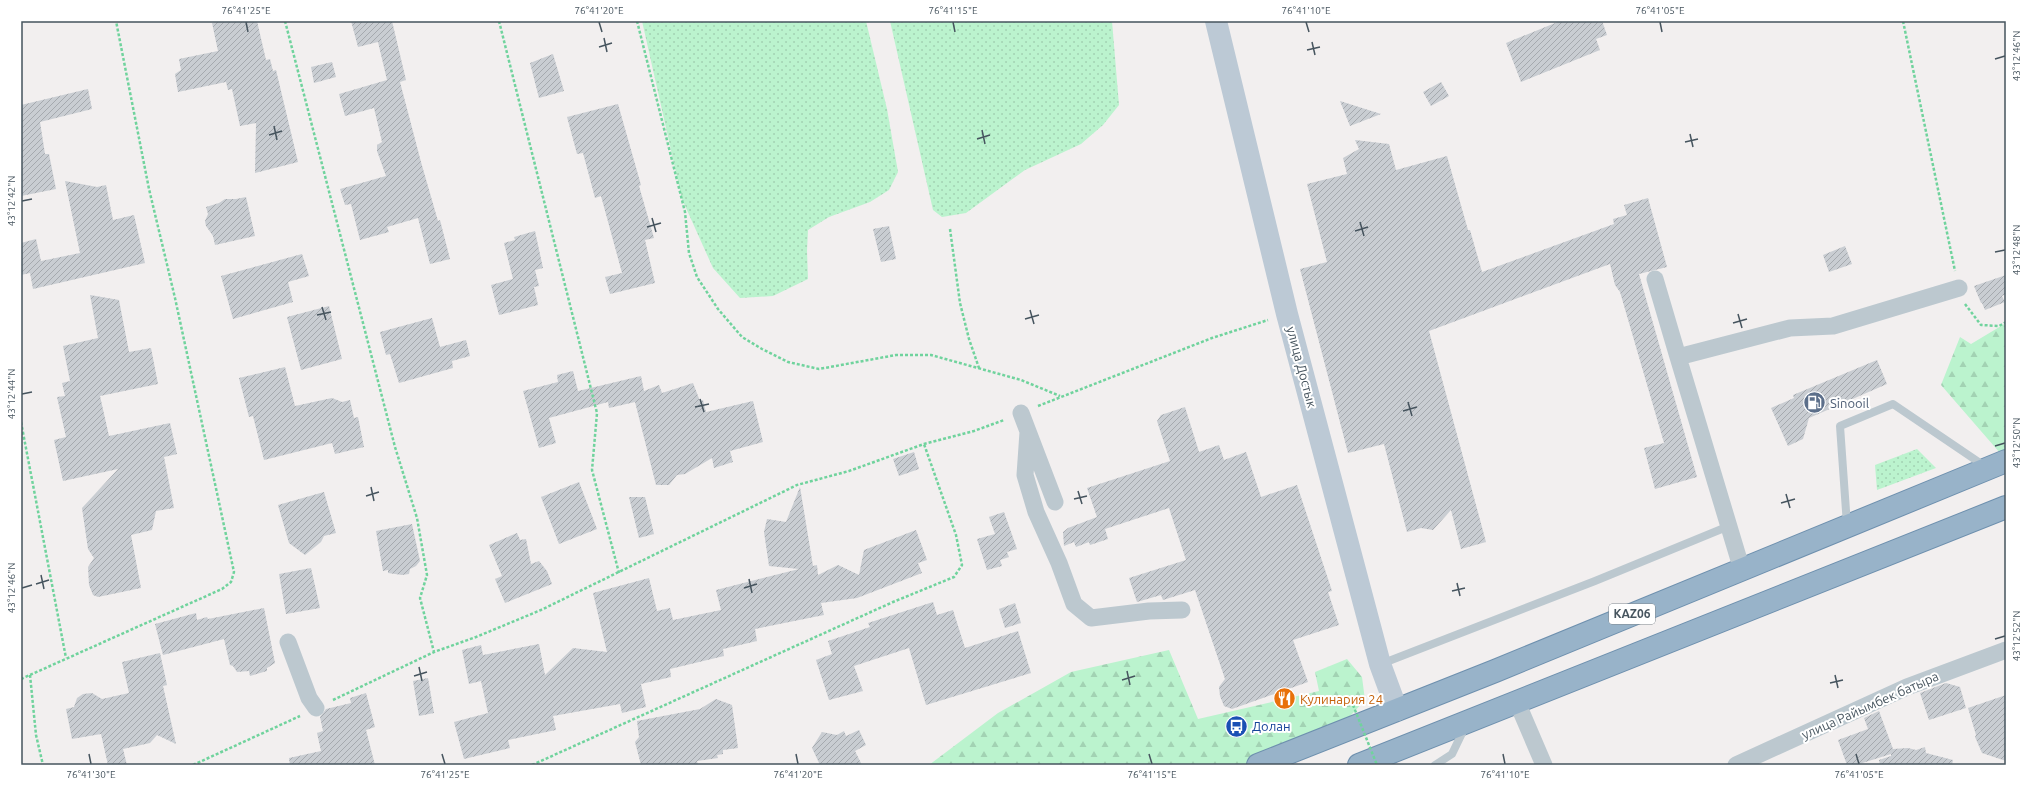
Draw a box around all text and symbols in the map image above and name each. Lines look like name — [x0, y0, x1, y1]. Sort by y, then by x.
text: 76°41'25"E — [221, 5, 271, 16]
text: 76°41'20"E — [574, 5, 624, 16]
text: 76°41'15"E — [928, 5, 978, 16]
text: 76°41'10"E — [1281, 5, 1331, 16]
text: 76°41'05"E — [1635, 5, 1685, 16]
text: 43°12'46"N — [2011, 31, 2022, 81]
text: 43°12'42"N — [6, 176, 17, 226]
text: 43°12'48"N — [2011, 225, 2022, 275]
street label: улица Достык — [1284, 325, 1320, 409]
text: 43°12'44"N — [6, 369, 17, 419]
fuel station icon: Sinooil — [1801, 390, 1827, 416]
place label: Sinooil — [1830, 396, 1870, 410]
text: 43°12'50"N — [2011, 418, 2022, 468]
text: 43°12'46"N — [6, 563, 17, 613]
road number: KАZ06 — [1609, 604, 1655, 624]
text: 43°12'52"N — [2011, 611, 2022, 661]
street label: улица Райымбек батыра — [1799, 668, 1941, 742]
restaurant icon: Кулинария 24 — [1271, 686, 1297, 712]
place label: Кулинария 24 — [1300, 692, 1383, 706]
bus stop icon: Долан — [1223, 713, 1249, 739]
place label: Долан — [1252, 719, 1291, 733]
text: 76°41'30"E — [66, 769, 116, 780]
text: 76°41'25"E — [420, 769, 470, 780]
text: 76°41'20"E — [773, 769, 823, 780]
text: 76°41'15"E — [1127, 769, 1177, 780]
text: 76°41'10"E — [1480, 769, 1530, 780]
text: 76°41'05"E — [1834, 769, 1884, 780]

